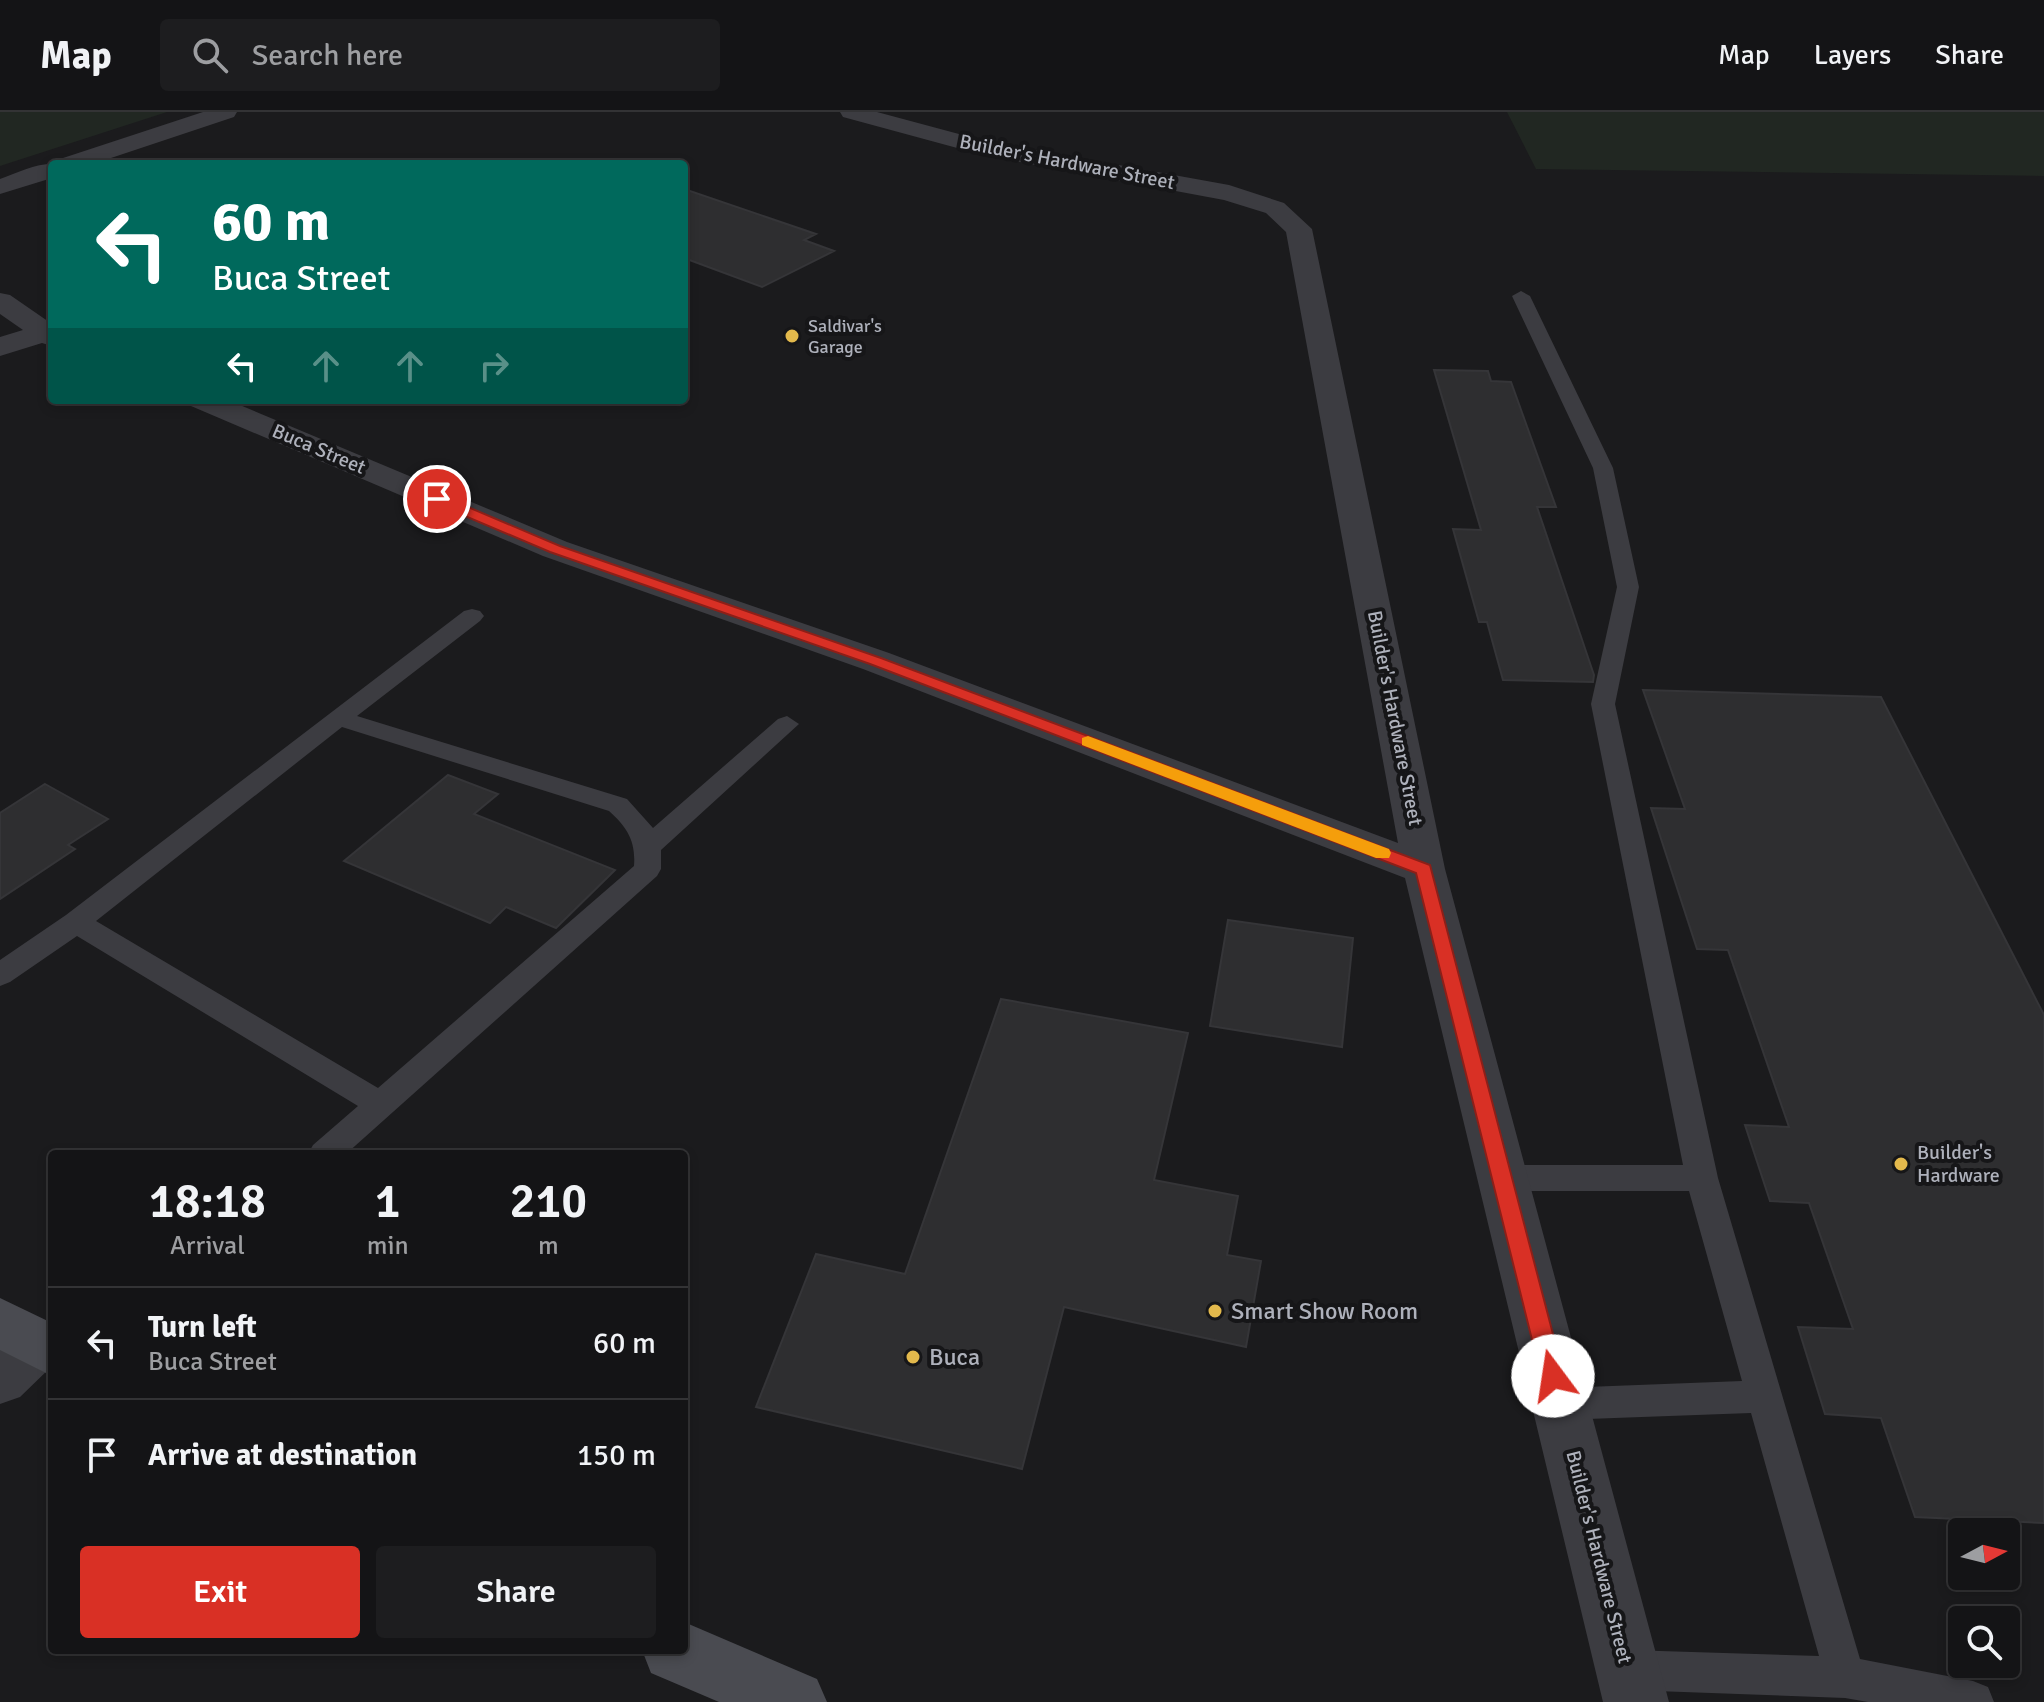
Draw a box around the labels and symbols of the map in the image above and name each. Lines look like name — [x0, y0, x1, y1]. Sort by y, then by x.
street label: Builder's Hardware Street — [957, 129, 1177, 195]
place label: Saldivar's Garage — [808, 315, 882, 358]
marker: Saldivar's Garage — [783, 327, 801, 345]
street label: Buca Street — [269, 418, 369, 480]
pin — [403, 465, 471, 533]
street label: Builder's Hardware Street — [1362, 608, 1428, 828]
place label: Builder's Hardware — [1917, 1140, 2000, 1188]
marker: Builder's Hardware — [1892, 1155, 1910, 1173]
place label: Smart Show Room — [1231, 1296, 1418, 1326]
marker: Smart Show Room — [1206, 1302, 1224, 1320]
position arrow — [1511, 1334, 1595, 1418]
place label: Buca — [929, 1342, 980, 1372]
marker: Buca — [904, 1348, 922, 1366]
street label: Builder's Hardware Street — [1560, 1448, 1638, 1666]
north arrow — [1948, 1518, 2020, 1590]

